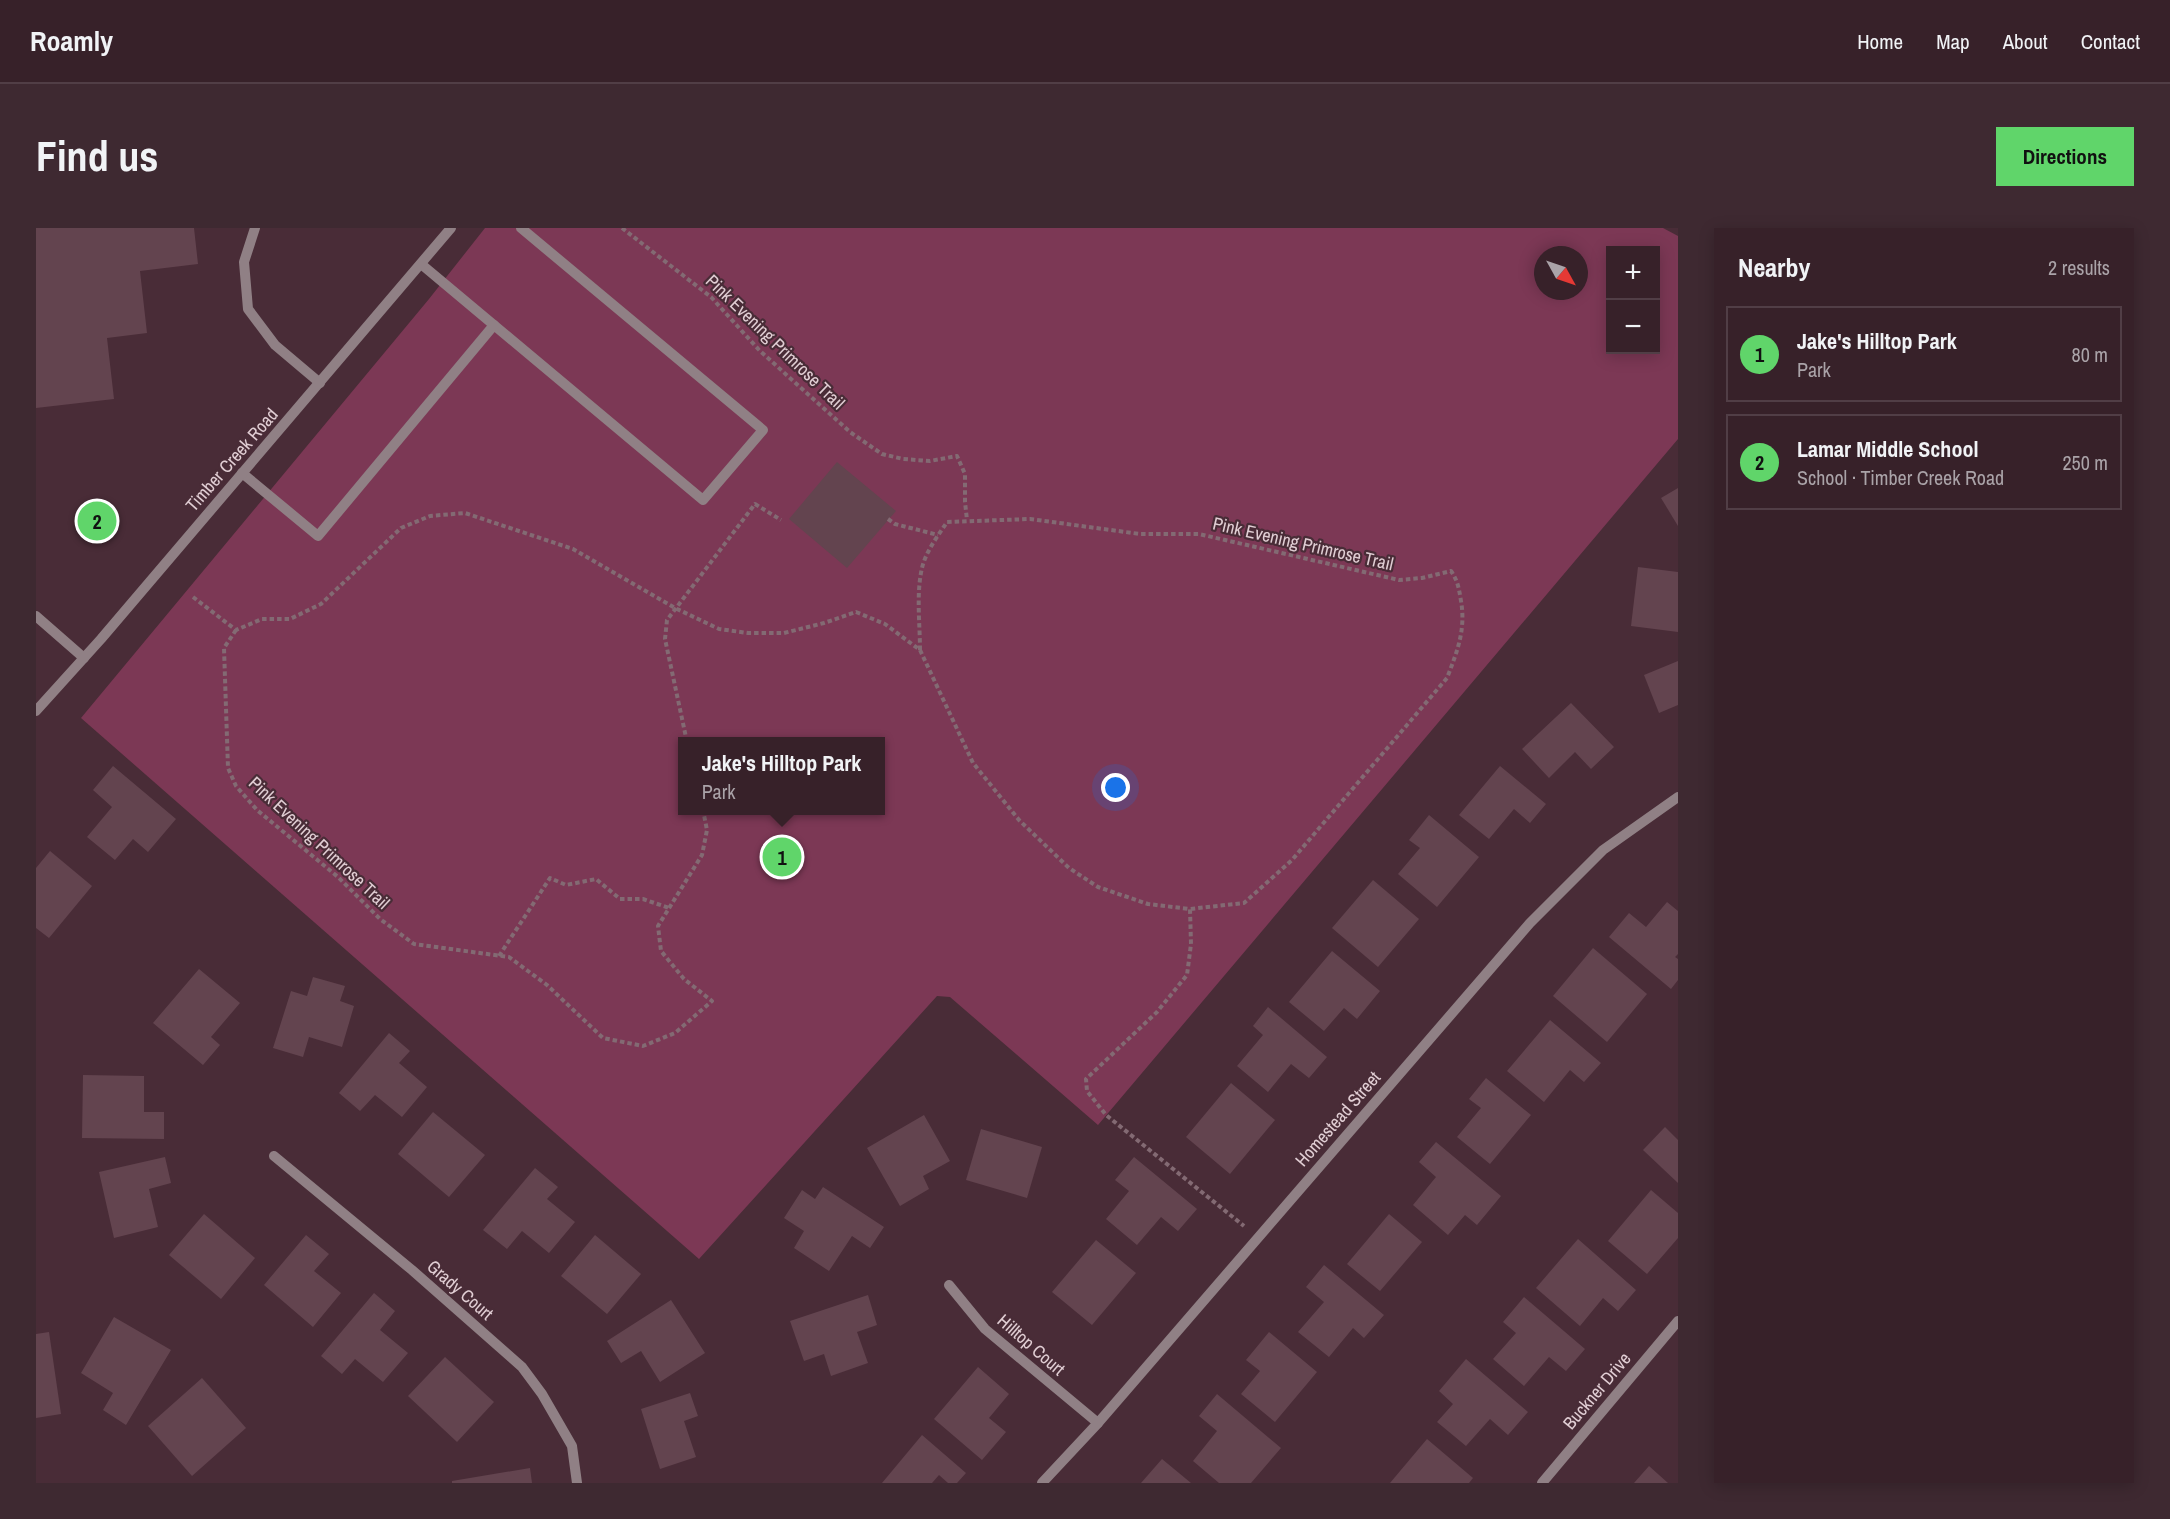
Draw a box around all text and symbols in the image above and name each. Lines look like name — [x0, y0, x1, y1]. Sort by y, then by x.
text: Roamly — [30, 22, 113, 60]
text: Home — [1857, 27, 1903, 56]
text: Map — [1936, 27, 1970, 56]
text: About — [2003, 27, 2048, 56]
text: Contact — [2081, 27, 2140, 56]
button: Directions — [1996, 127, 2134, 186]
text: Find us — [36, 128, 158, 184]
north arrow — [1534, 246, 1588, 300]
map controls — [1606, 246, 1660, 354]
button: + — [1606, 246, 1660, 300]
text: Nearby — [1738, 250, 1810, 285]
text: 2 results — [2048, 254, 2110, 281]
street label: Pink Evening Primrose Trail — [700, 269, 850, 415]
button: − — [1606, 300, 1660, 354]
text: Jake's Hilltop Park — [1797, 326, 1957, 356]
text: 1 — [1755, 341, 1764, 368]
text: 80 m — [2072, 341, 2108, 368]
text: Park — [1797, 356, 1831, 383]
street label: Timber Creek Road — [180, 403, 283, 517]
text: Lamar Middle School — [1797, 434, 1978, 464]
text: 2 — [1755, 449, 1764, 476]
text: 250 m — [2062, 449, 2108, 476]
text: School · Timber Creek Road — [1797, 464, 2004, 491]
pin: 2 — [78, 498, 116, 544]
street label: Pink Evening Primrose Trail — [1210, 511, 1396, 576]
popup — [678, 737, 885, 815]
text: Jake's Hilltop Park — [702, 748, 861, 778]
street label: Pink Evening Primrose Trail — [243, 771, 395, 915]
your location — [1101, 773, 1130, 802]
text: Park — [702, 778, 735, 805]
pin: 1 — [762, 834, 802, 880]
street label: Homestead Street — [1289, 1066, 1386, 1172]
street label: Grady Court — [422, 1254, 499, 1325]
street label: Hilltop Court — [992, 1308, 1070, 1381]
street label: Buckner Drive — [1557, 1347, 1636, 1435]

